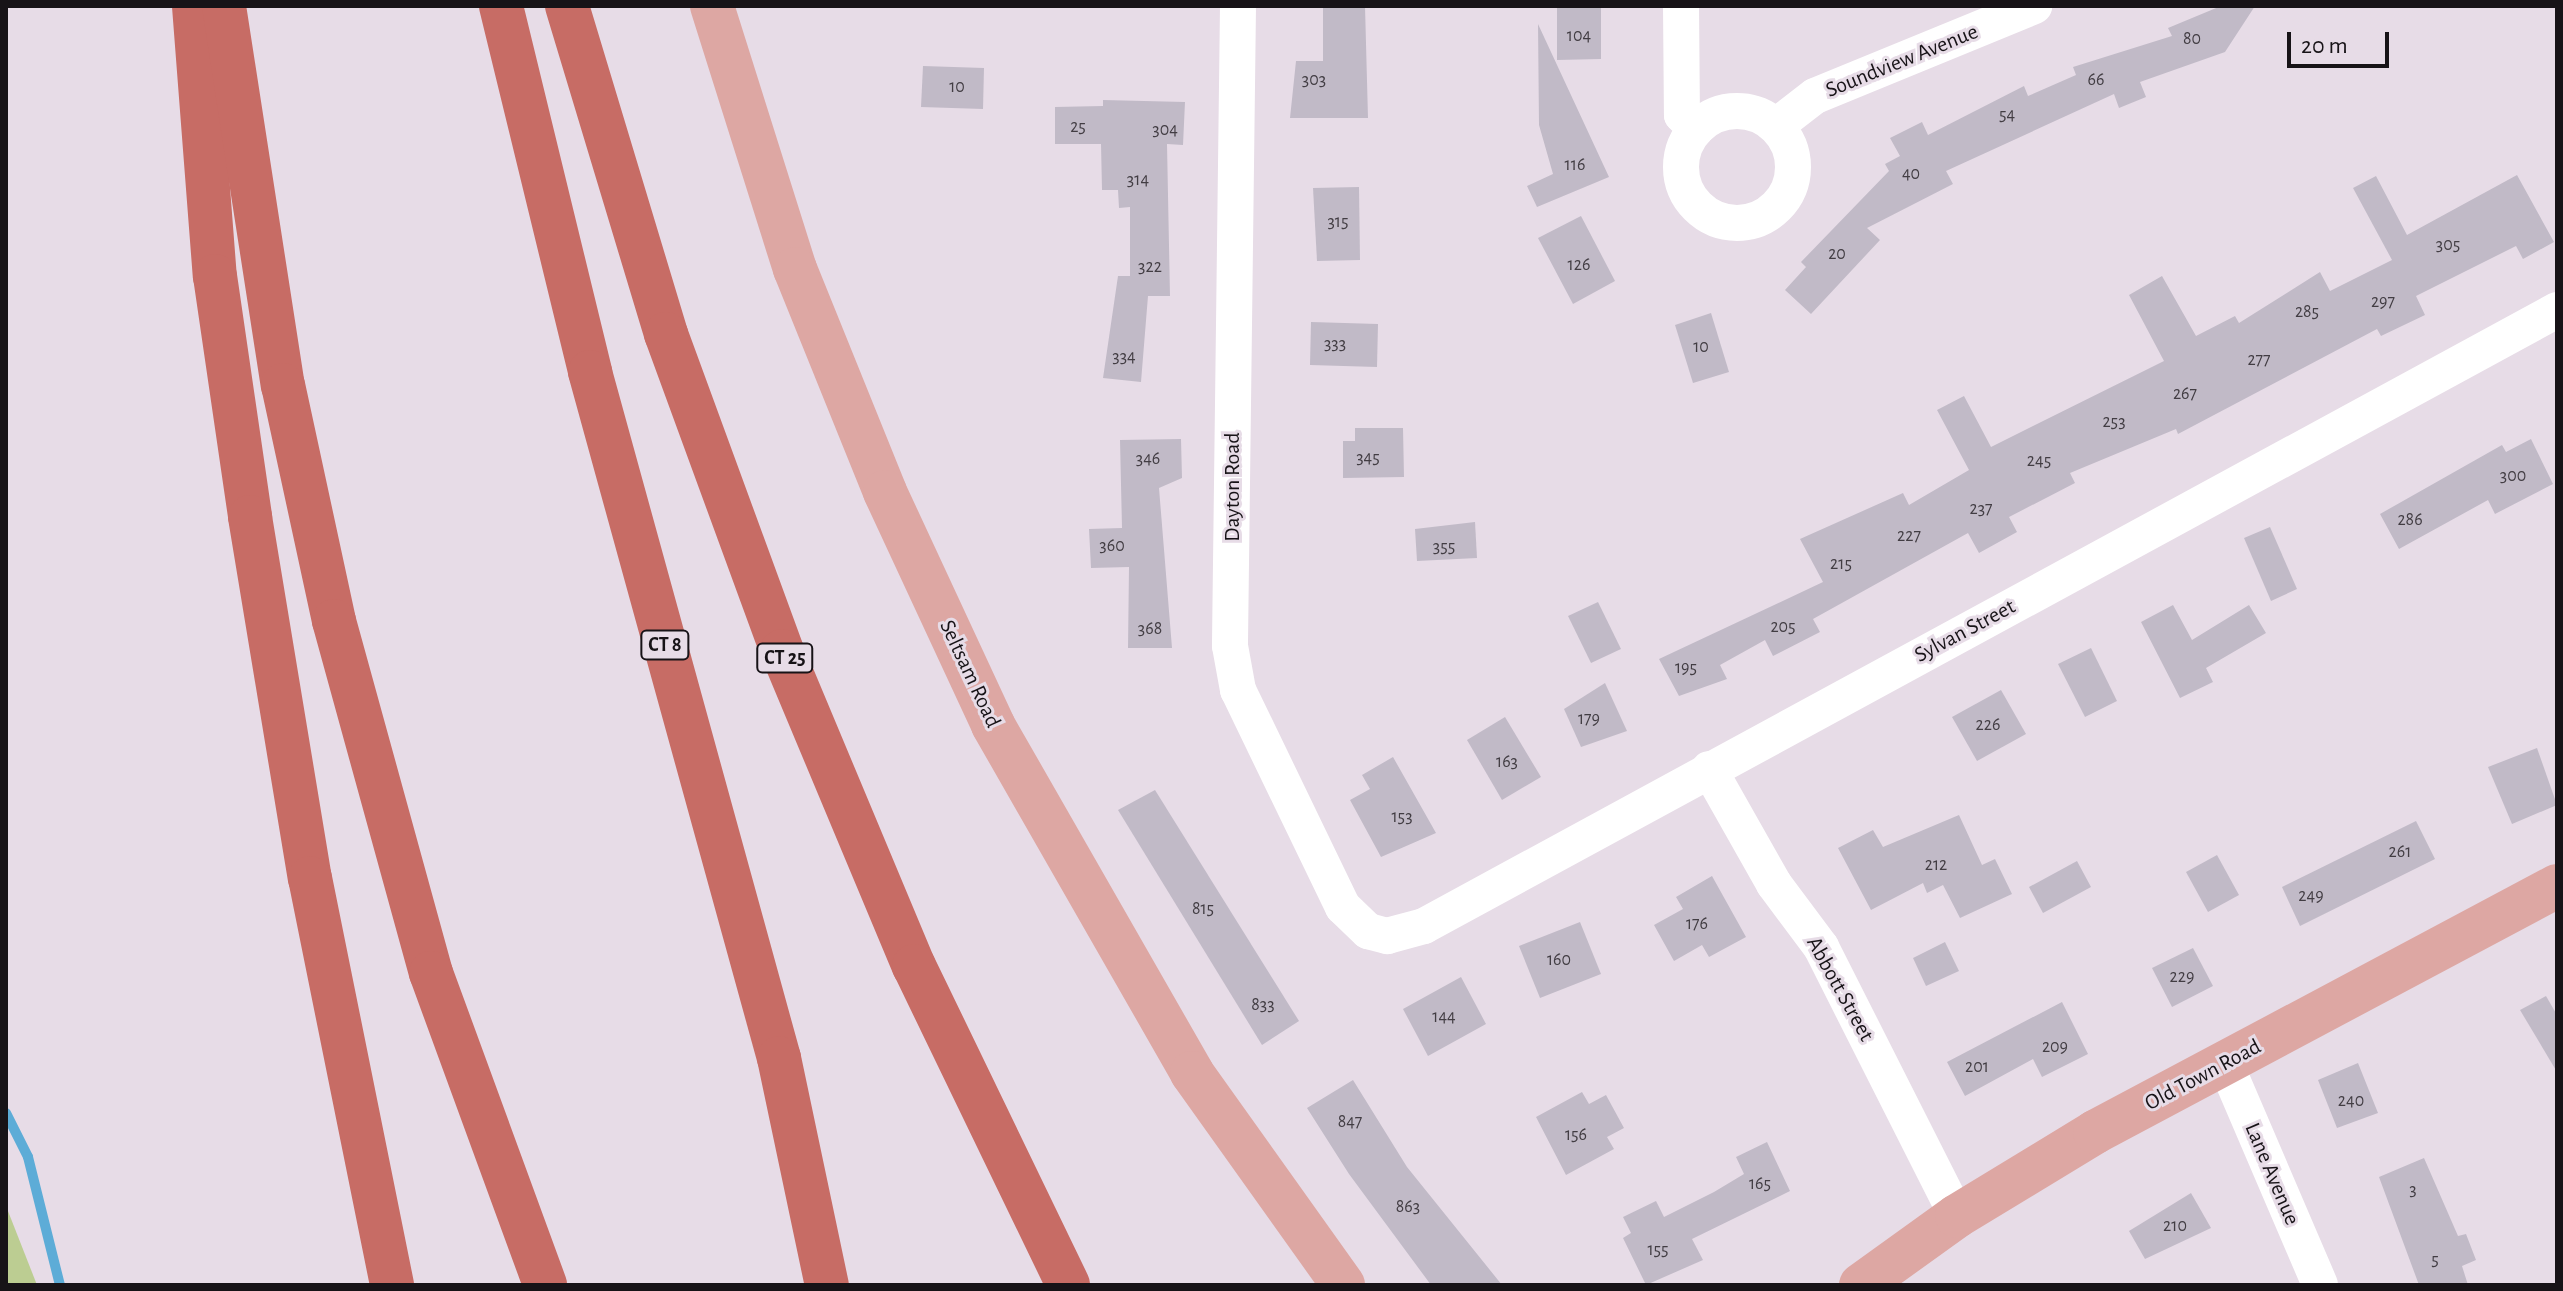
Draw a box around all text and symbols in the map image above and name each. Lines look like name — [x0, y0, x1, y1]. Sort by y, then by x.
scale bar — [2291, 16, 2393, 66]
street label: Soundview Avenue — [1822, 18, 1982, 104]
house number: 104 — [1567, 25, 1591, 47]
house number: 80 — [2183, 28, 2201, 50]
text: 20 m — [2301, 34, 2348, 58]
house number: 303 — [1302, 69, 1326, 91]
house number: 66 — [2088, 69, 2104, 91]
house number: 10 — [949, 76, 965, 98]
house number: 54 — [1999, 104, 2015, 126]
house number: 25 — [1070, 116, 1086, 138]
house number: 304 — [1152, 119, 1178, 141]
house number: 116 — [1565, 154, 1585, 176]
house number: 40 — [1902, 163, 1920, 185]
house number: 314 — [1127, 169, 1149, 191]
house number: 315 — [1327, 211, 1349, 233]
house number: 305 — [2436, 234, 2460, 256]
house number: 20 — [1828, 243, 1846, 265]
house number: 126 — [1568, 254, 1590, 276]
house number: 322 — [1138, 256, 1162, 278]
house number: 297 — [2371, 291, 2395, 313]
house number: 285 — [2295, 301, 2319, 323]
house number: 333 — [1324, 333, 1346, 355]
house number: 10 — [1693, 336, 1709, 358]
house number: 334 — [1112, 346, 1136, 368]
house number: 277 — [2247, 349, 2271, 371]
house number: 267 — [2173, 383, 2197, 405]
house number: 253 — [2102, 411, 2126, 433]
street label: Dayton Road — [1220, 432, 1246, 542]
house number: 345 — [1356, 447, 1380, 469]
house number: 346 — [1136, 448, 1160, 470]
house number: 245 — [2027, 450, 2051, 472]
house number: 300 — [2500, 465, 2526, 487]
house number: 237 — [1969, 498, 1993, 520]
house number: 286 — [2397, 509, 2423, 531]
house number: 227 — [1897, 525, 1921, 547]
house number: 360 — [1099, 535, 1125, 557]
house number: 355 — [1433, 536, 1455, 558]
house number: 215 — [1830, 553, 1852, 575]
street label: Sylvan Street — [1910, 593, 2020, 669]
street label: Seltsam Road — [934, 616, 1006, 732]
house number: 205 — [1770, 616, 1796, 638]
house number: 368 — [1138, 618, 1162, 640]
road number: CT 8 — [639, 629, 691, 661]
road number: CT 25 — [755, 642, 815, 674]
house number: 195 — [1675, 657, 1697, 679]
house number: 179 — [1578, 708, 1600, 730]
house number: 226 — [1976, 714, 2000, 736]
house number: 163 — [1496, 751, 1518, 773]
house number: 153 — [1391, 806, 1413, 828]
house number: 261 — [2389, 841, 2411, 863]
house number: 212 — [1925, 854, 1947, 876]
house number: 249 — [2298, 885, 2324, 907]
house number: 815 — [1192, 898, 1214, 920]
house number: 176 — [1686, 913, 1708, 935]
street label: Abbott Street — [1800, 932, 1880, 1046]
house number: 160 — [1547, 949, 1571, 971]
house number: 229 — [2170, 966, 2194, 988]
house number: 833 — [1251, 994, 1275, 1016]
house number: 144 — [1432, 1006, 1456, 1028]
street label: Old Town Road — [2140, 1033, 2266, 1117]
house number: 209 — [2042, 1036, 2068, 1058]
house number: 201 — [1965, 1056, 1989, 1078]
house number: 240 — [2338, 1090, 2364, 1112]
house number: 847 — [1338, 1111, 1362, 1133]
street label: Lane Avenue — [2239, 1119, 2305, 1229]
house number: 156 — [1565, 1124, 1587, 1146]
house number: 165 — [1749, 1173, 1771, 1195]
house number: 3 — [2409, 1179, 2417, 1201]
house number: 863 — [1396, 1196, 1420, 1218]
house number: 210 — [2163, 1215, 2187, 1237]
house number: 155 — [1647, 1239, 1669, 1261]
house number: 5 — [2431, 1249, 2439, 1271]

